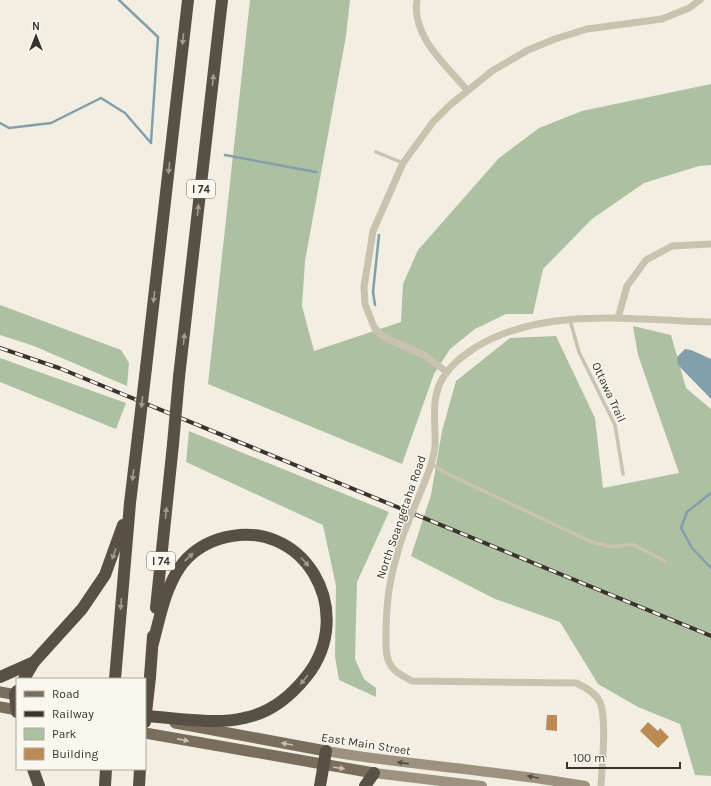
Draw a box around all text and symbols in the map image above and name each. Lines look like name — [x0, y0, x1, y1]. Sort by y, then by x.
north arrow — [16, 16, 56, 56]
text: N — [32, 20, 40, 33]
one-way arrow — [180, 33, 186, 45]
one-way arrow — [210, 74, 216, 86]
one-way arrow — [165, 162, 172, 174]
road number: I 74 — [187, 180, 215, 198]
one-way arrow — [195, 204, 201, 216]
one-way arrow — [151, 291, 157, 303]
one-way arrow — [180, 333, 187, 345]
street label: Ottawa Trail — [589, 360, 629, 424]
one-way arrow — [139, 396, 145, 408]
street label: North Soangetaha Road — [373, 453, 429, 581]
one-way arrow — [130, 469, 136, 481]
one-way arrow — [162, 507, 169, 519]
one-way arrow — [110, 548, 116, 560]
road number: I 74 — [147, 552, 175, 570]
one-way arrow — [184, 552, 194, 562]
one-way arrow — [301, 557, 310, 567]
one-way arrow — [118, 598, 125, 610]
one-way arrow — [299, 675, 308, 686]
legend — [16, 678, 146, 770]
text: Road — [52, 687, 80, 701]
text: Railway — [52, 707, 94, 721]
text: Park — [52, 727, 77, 741]
street label: East Main Street — [320, 730, 412, 758]
one-way arrow — [177, 737, 189, 743]
one-way arrow — [281, 740, 293, 746]
scale bar — [567, 744, 680, 770]
text: Building — [52, 747, 99, 761]
text: 100 m — [573, 751, 605, 765]
one-way arrow — [397, 760, 410, 766]
one-way arrow — [333, 765, 345, 771]
one-way arrow — [527, 773, 539, 779]

